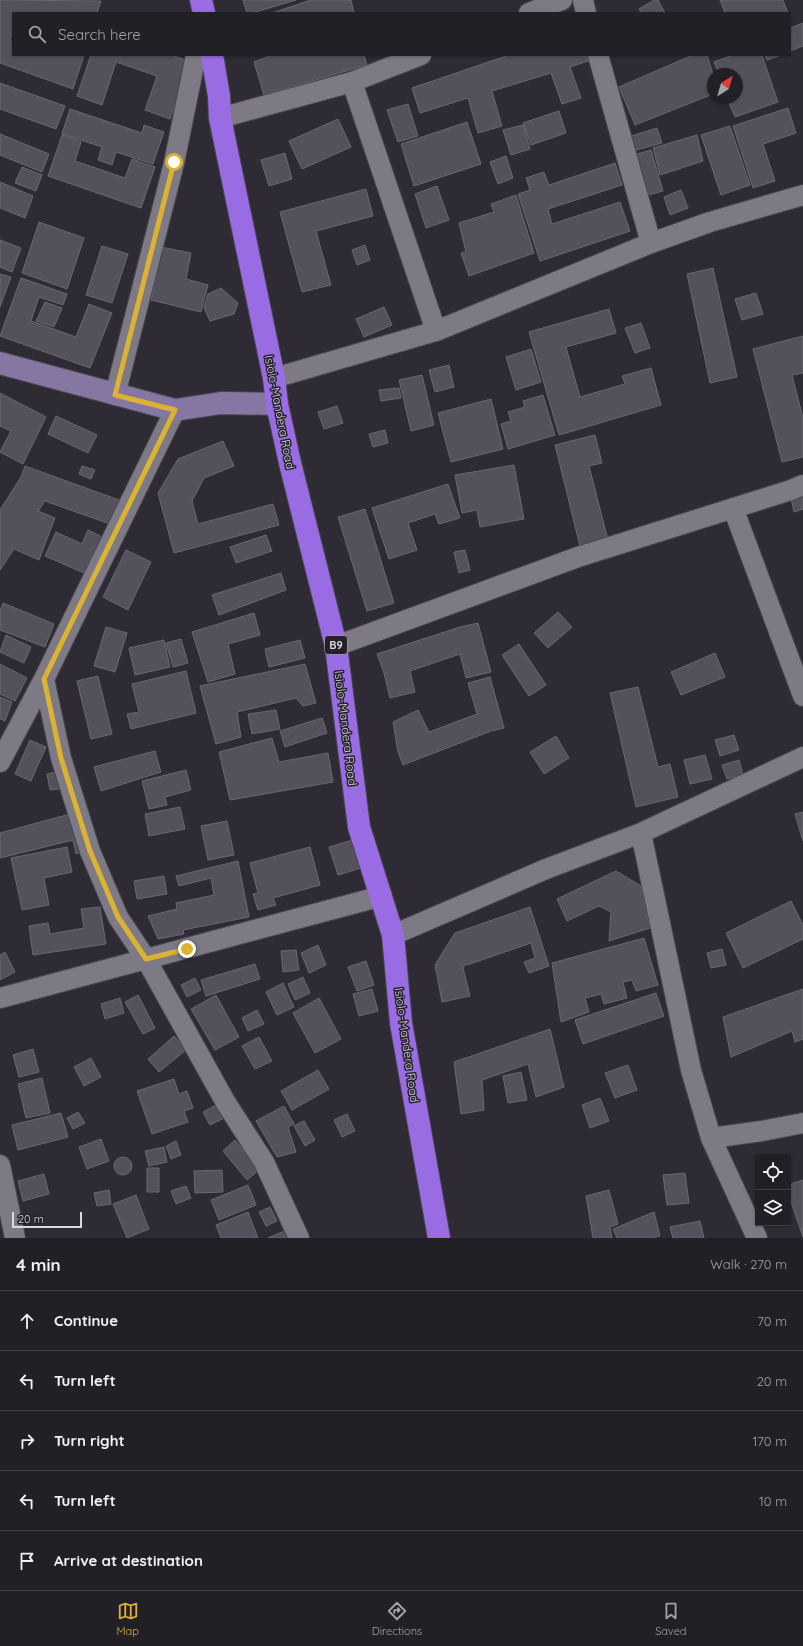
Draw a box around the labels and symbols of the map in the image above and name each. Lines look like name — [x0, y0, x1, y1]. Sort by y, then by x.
north arrow — [707, 68, 743, 104]
route start — [165, 153, 183, 171]
street label: Isiolo-Mandera Road — [262, 354, 298, 470]
road number: B9 — [325, 636, 347, 654]
street label: Isiolo-Mandera Road — [331, 670, 361, 786]
route end — [178, 940, 196, 958]
street label: Isiolo-Mandera Road — [392, 987, 422, 1103]
scale bar — [12, 1210, 82, 1229]

